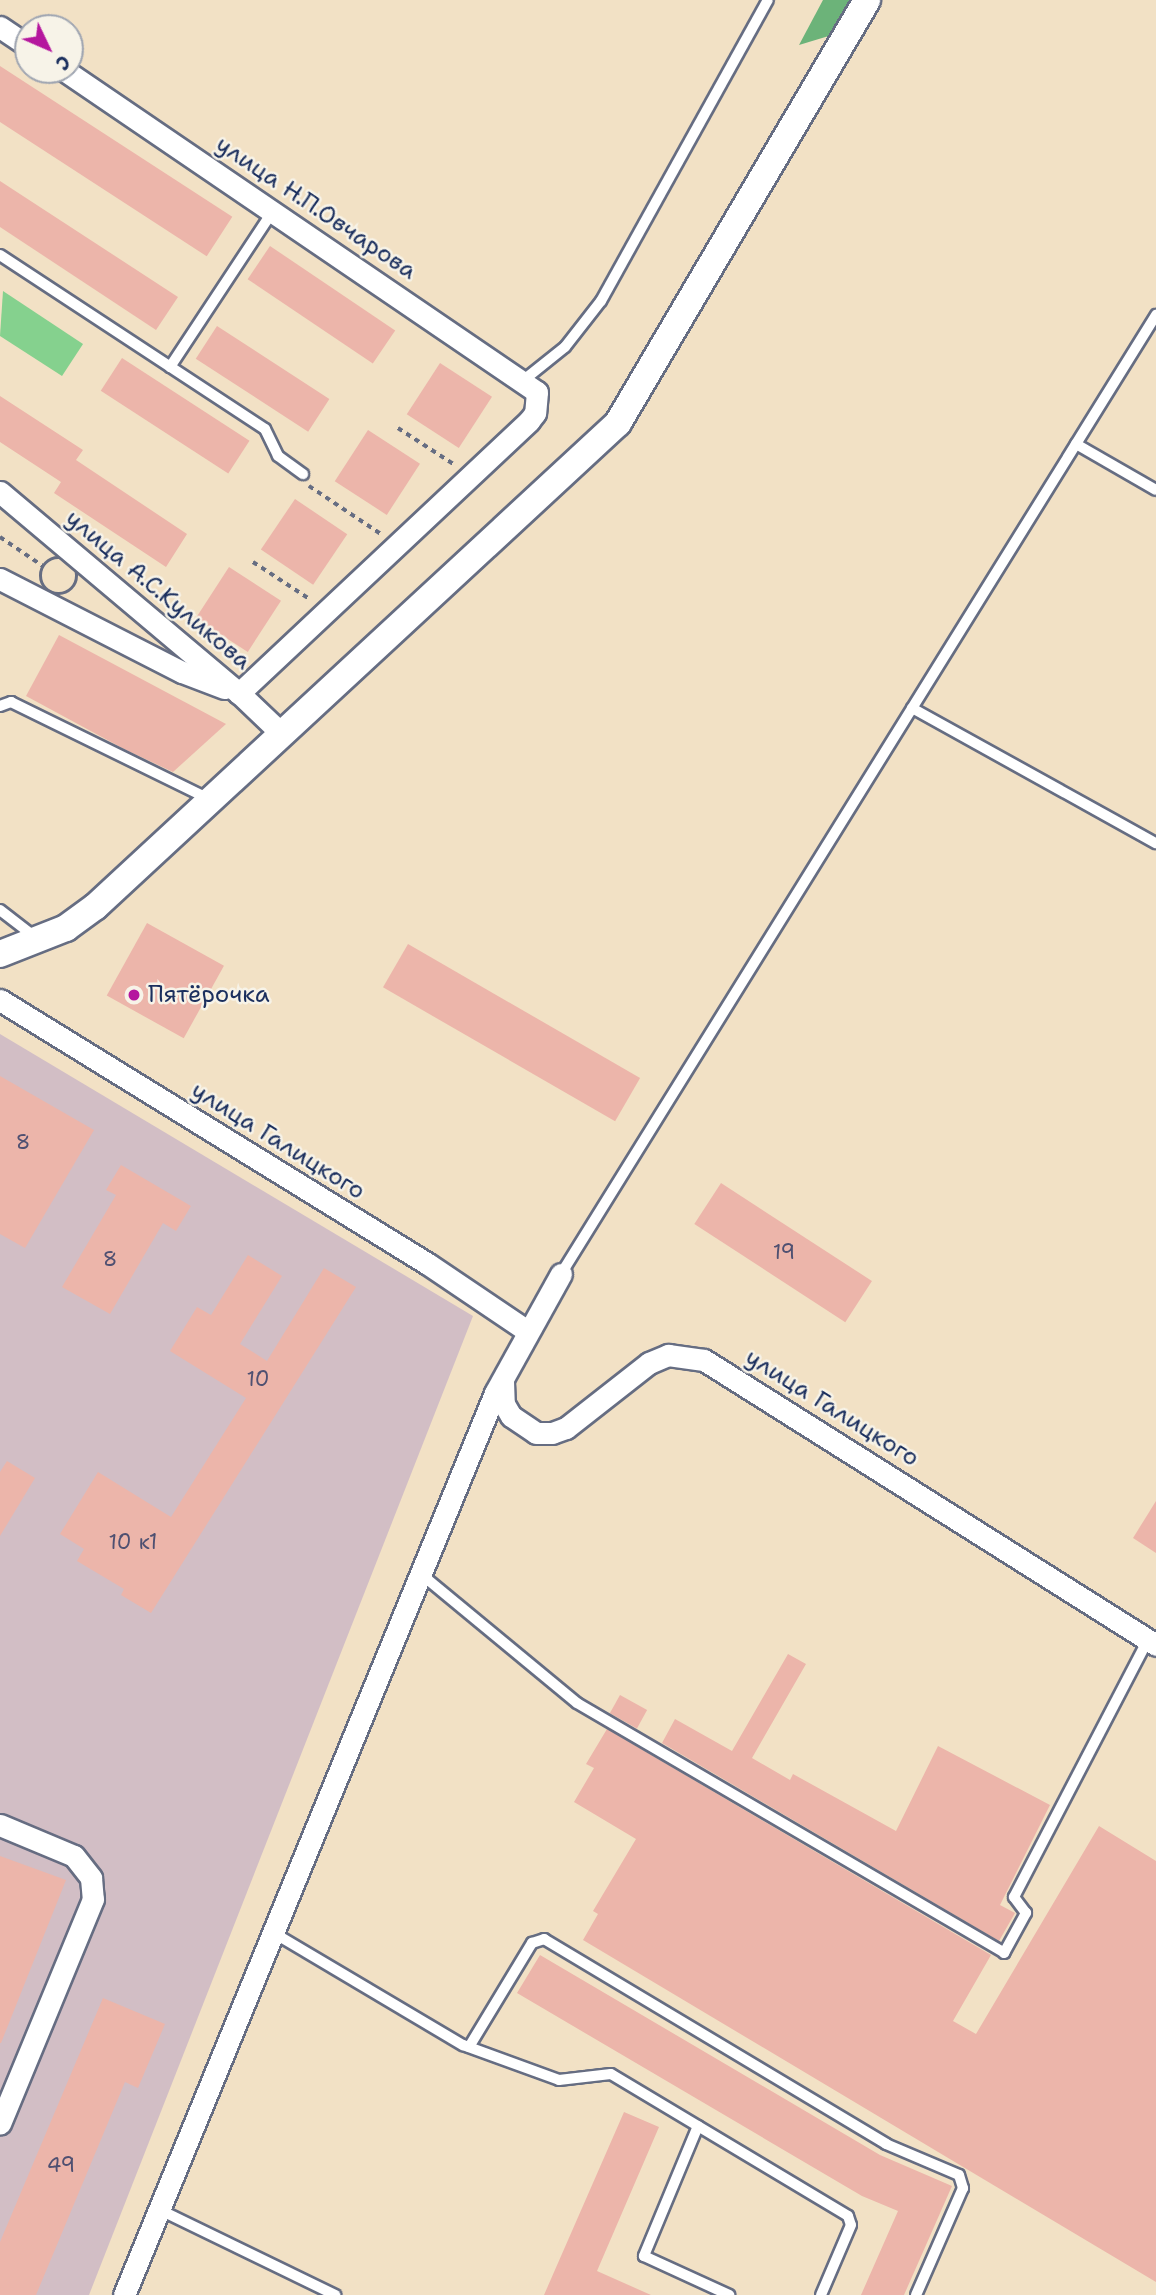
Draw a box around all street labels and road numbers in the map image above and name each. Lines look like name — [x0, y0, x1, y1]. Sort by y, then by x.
street label: улица Н.П.Овчарова — [210, 130, 422, 286]
street label: улица А.С.Куликова — [59, 504, 257, 676]
street label: улица Галицкого — [186, 1076, 370, 1206]
street label: улица Галицкого — [740, 1343, 924, 1473]

